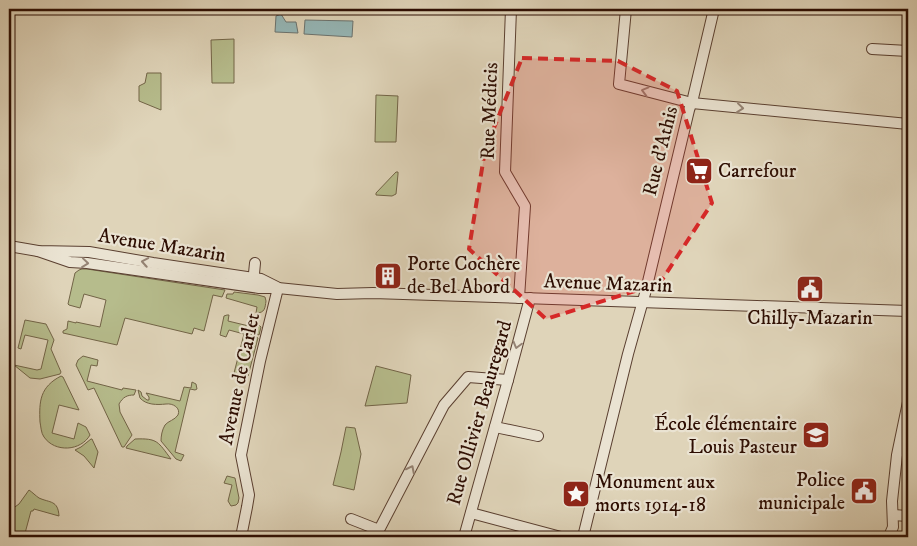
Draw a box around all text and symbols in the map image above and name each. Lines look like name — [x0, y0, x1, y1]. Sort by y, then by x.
street label: Rue Médicis — [476, 62, 504, 160]
one-way arrow — [641, 86, 649, 96]
one-way arrow — [737, 102, 745, 113]
street label: Rue d'Athis — [638, 103, 684, 198]
supermarket icon: Carrefour — [684, 156, 714, 186]
place label: Carrefour — [718, 159, 797, 184]
street label: Avenue Mazarin — [96, 224, 228, 269]
place label: Porte Cochère de Bel Abord — [407, 252, 520, 300]
one-way arrow — [81, 257, 89, 268]
one-way arrow — [140, 257, 149, 267]
building icon: Porte Cochère de Bel Abord — [373, 261, 403, 291]
street label: Avenue Mazarin — [543, 269, 673, 299]
public building icon: Chilly-Mazarin — [795, 274, 825, 304]
place label: Chilly-Mazarin — [747, 306, 873, 331]
street label: Avenue de Carlet — [214, 311, 266, 447]
street label: Rue Ollivier Beauregard — [442, 318, 518, 508]
one-way arrow — [513, 341, 523, 349]
place label: École élémentaire Louis Pasteur — [654, 412, 798, 460]
school or university icon: École élémentaire Louis Pasteur — [801, 420, 831, 450]
one-way arrow — [405, 465, 415, 474]
place label: Police municipale — [758, 468, 845, 516]
place label: Monument aux morts 1914-18 — [595, 470, 715, 518]
public building icon: Police municipale — [849, 476, 879, 506]
place icon: Monument aux morts 1914-18 — [561, 479, 591, 509]

